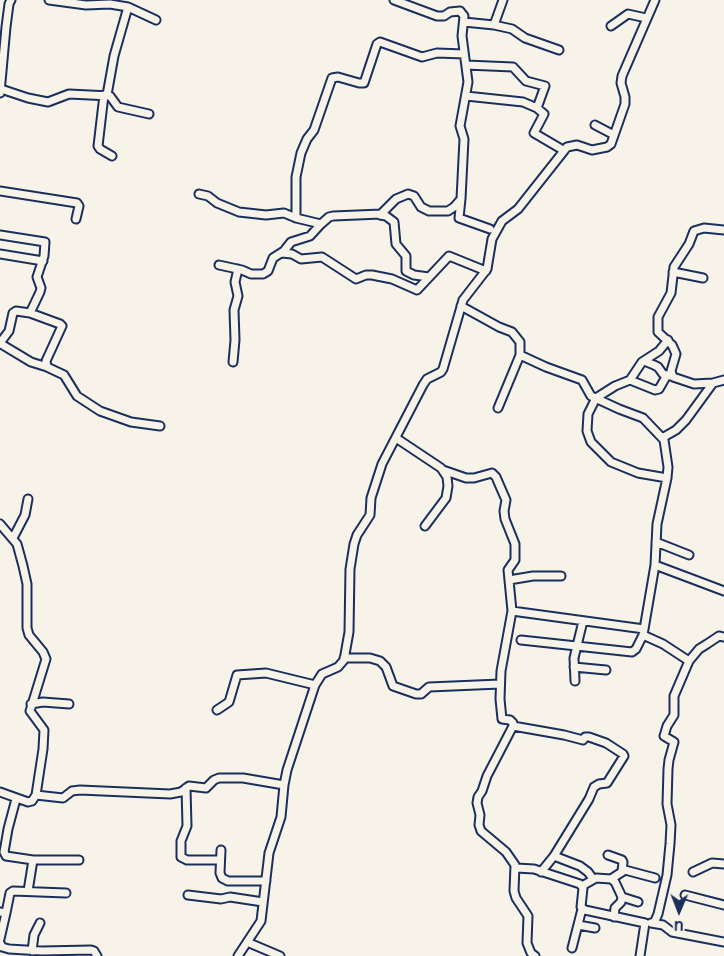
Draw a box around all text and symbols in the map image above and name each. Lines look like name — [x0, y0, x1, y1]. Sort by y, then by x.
north arrow — [654, 886, 704, 936]
text: U — [674, 917, 684, 936]

